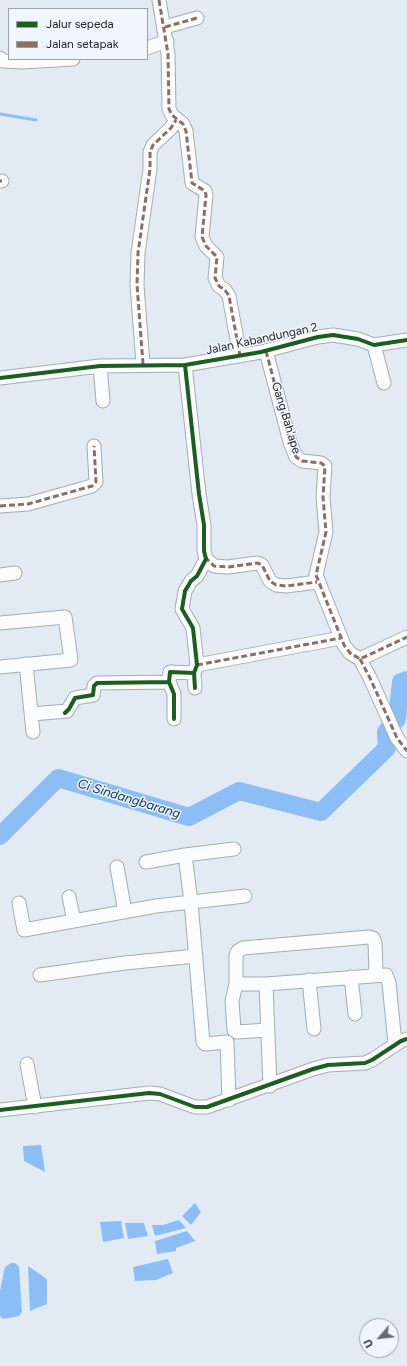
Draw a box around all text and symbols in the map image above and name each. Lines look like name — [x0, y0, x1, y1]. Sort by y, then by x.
legend — [8, 8, 148, 60]
text: Jalur sepeda — [46, 17, 114, 31]
text: Jalan setapak — [46, 37, 119, 51]
street label: Jalan Kabandungan 2 — [205, 320, 319, 358]
street label: Gang Bah'ape — [268, 380, 304, 456]
water label: Ci Sindangbarang — [76, 776, 182, 822]
north arrow — [359, 1318, 399, 1358]
text: U — [361, 1337, 376, 1350]

